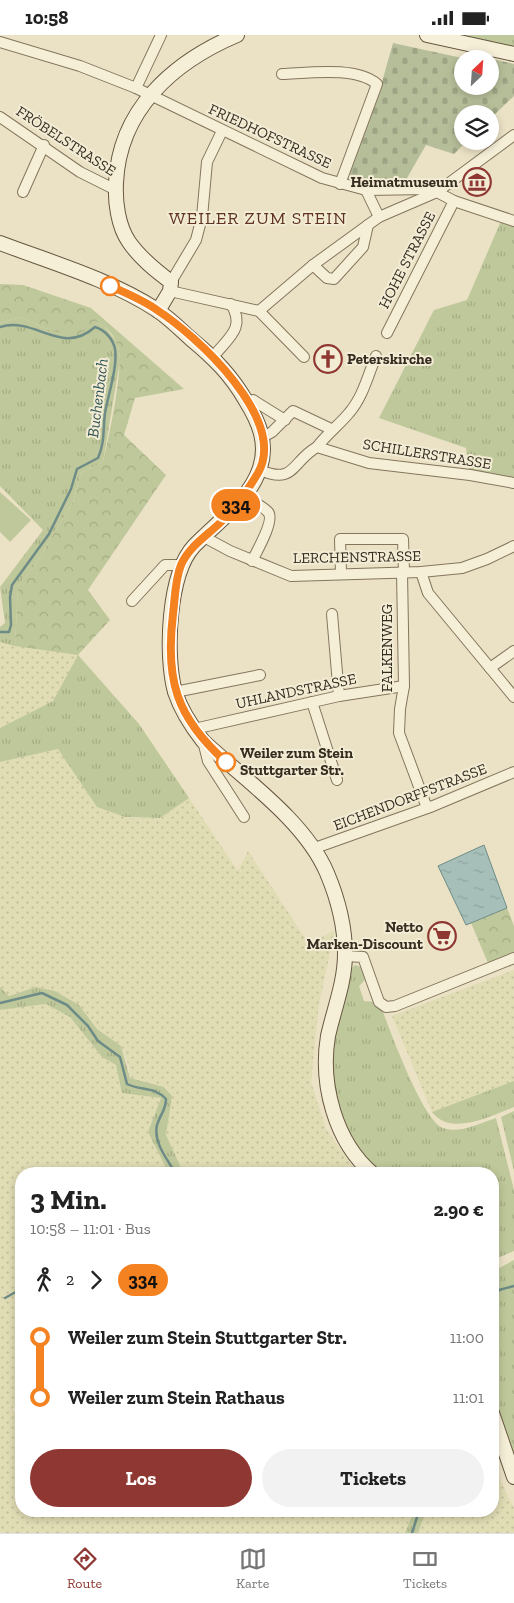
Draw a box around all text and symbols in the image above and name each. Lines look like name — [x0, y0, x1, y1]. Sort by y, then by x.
text: 10:58 — [25, 6, 69, 29]
north arrow — [454, 50, 499, 95]
map controls — [454, 50, 499, 150]
street label: FRIEDHOFSTRASSE — [206, 100, 334, 172]
street label: FRÖBELSTRASSE — [13, 102, 119, 180]
button: layers — [454, 105, 499, 150]
museum icon: Heimatmuseum — [462, 167, 492, 197]
place label: Heimatmuseum — [350, 173, 458, 191]
district label: WEILER ZUM STEIN — [169, 207, 347, 229]
street label: HOHE STRASSE — [375, 208, 439, 312]
unlabelled marker — [100, 276, 120, 296]
church icon: Peterskirche — [313, 344, 343, 374]
place label: Peterskirche — [347, 350, 432, 368]
water label: Buchenbach — [83, 357, 112, 439]
street label: SCHILLERSTRASSE — [362, 435, 492, 473]
line badge: 334 — [207, 489, 265, 521]
text: 334 — [221, 494, 251, 516]
street label: LERCHENSTRASSE — [293, 547, 421, 567]
street label: FALKENWEG — [378, 604, 396, 692]
street label: UHLANDSTRASSE — [234, 669, 358, 713]
place label: Weiler zum Stein Stuttgarter Str. — [240, 744, 353, 779]
marker: Weiler zum Stein Stuttgarter Str. — [216, 752, 236, 772]
street label: EICHENDORFFSTRASSE — [331, 759, 489, 835]
place label: Netto Marken-Discount — [306, 918, 424, 953]
supermarket icon: Netto Marken-Discount — [427, 921, 457, 951]
text: 3 Min. — [30, 1183, 107, 1216]
text: 2.90 € — [434, 1198, 484, 1221]
text: 10:58 – 11:01 · Bus — [30, 1219, 151, 1238]
icon: walk — [30, 1266, 58, 1294]
icon: forward — [82, 1266, 110, 1294]
text: 334 — [128, 1269, 158, 1291]
text: 2 — [66, 1270, 74, 1289]
text: Weiler zum Stein Stuttgarter Str. — [68, 1326, 347, 1349]
text: 11:00 — [450, 1328, 484, 1347]
text: Weiler zum Stein Rathaus — [68, 1386, 285, 1409]
text: 11:01 — [453, 1388, 484, 1407]
button: Los — [30, 1449, 252, 1507]
button: Tickets — [262, 1449, 484, 1507]
tab: Route — [67, 1545, 102, 1592]
tab: Karte — [236, 1545, 269, 1592]
tab: Tickets — [403, 1545, 447, 1592]

